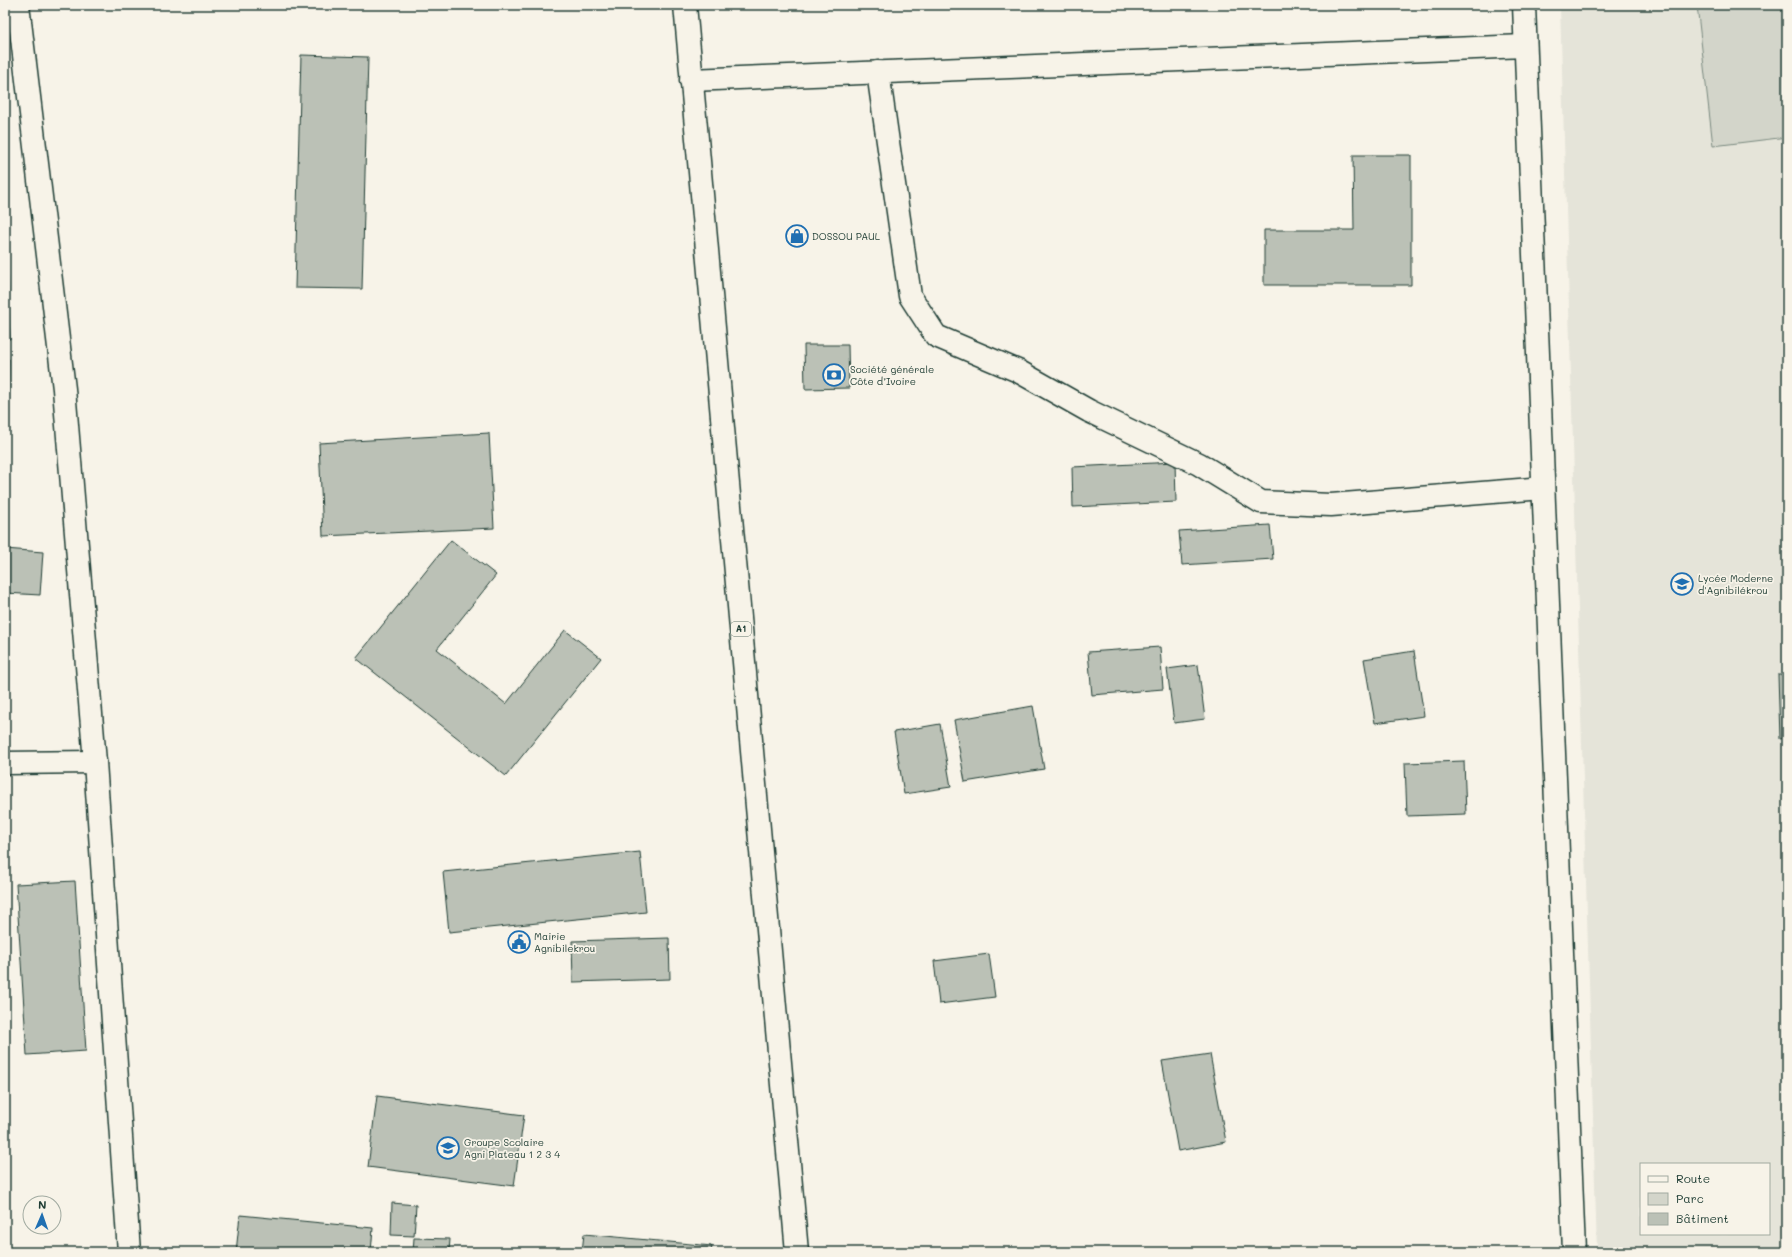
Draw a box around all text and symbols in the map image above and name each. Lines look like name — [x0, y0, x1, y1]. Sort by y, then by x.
shop icon: DOSSOU PAUL — [784, 223, 810, 249]
place label: DOSSOU PAUL — [812, 229, 881, 243]
bank icon: Société générale Côte d’Ivoire — [821, 362, 847, 388]
place label: Société générale Côte d’Ivoire — [850, 362, 934, 388]
school or university icon: Lycée Moderne d'Agnibilékrou — [1669, 571, 1695, 597]
place label: Lycée Moderne d'Agnibilékrou — [1698, 571, 1773, 597]
road number: A1 — [731, 622, 751, 636]
public building icon: Mairie Agnibilekrou — [506, 929, 532, 955]
place label: Mairie Agnibilekrou — [534, 929, 595, 955]
school or university icon: Groupe Scolaire Agni Plateau 1 2 3 4 — [435, 1135, 461, 1161]
place label: Groupe Scolaire Agni Plateau 1 2 3 4 — [464, 1135, 560, 1161]
legend — [1640, 1163, 1770, 1235]
text: Route — [1676, 1170, 1710, 1186]
text: Parc — [1676, 1190, 1704, 1206]
north arrow — [22, 1195, 62, 1235]
text: N — [38, 1197, 47, 1212]
text: Bâtiment — [1676, 1210, 1729, 1226]

